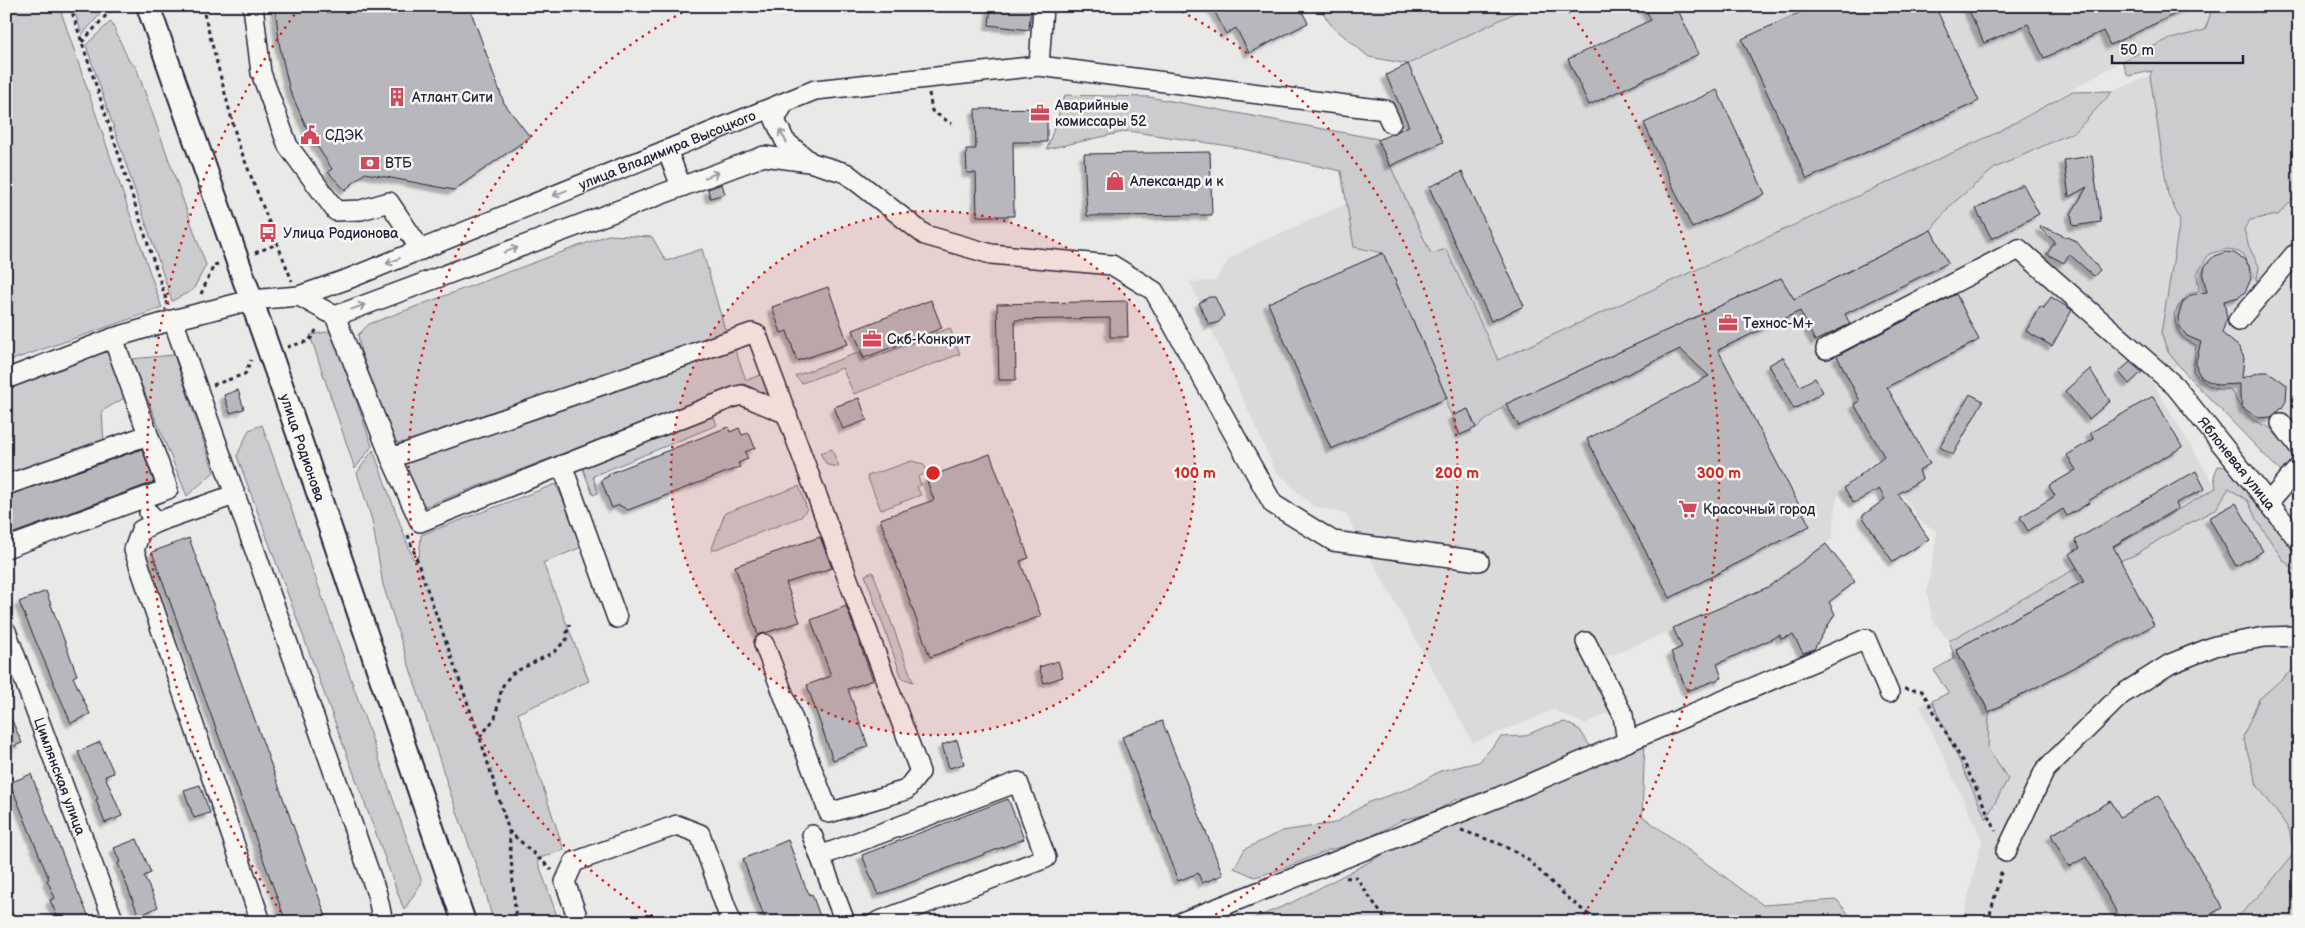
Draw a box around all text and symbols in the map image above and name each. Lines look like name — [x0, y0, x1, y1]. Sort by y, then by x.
scale bar — [2112, 32, 2244, 64]
text: 50 m — [2120, 41, 2154, 60]
building icon: Атлант Сити — [386, 86, 408, 108]
place label: Атлант Сити — [411, 89, 493, 106]
place label: Аварийные комиссары 52 — [1054, 97, 1147, 130]
office icon: Аварийные комиссары 52 — [1029, 102, 1051, 124]
street label: улица Владимира Высоцкого — [576, 106, 758, 193]
public building icon: СДЭК — [299, 124, 321, 146]
place label: СДЭК — [325, 127, 364, 144]
one-way arrow — [778, 129, 788, 143]
bank icon: ВТБ — [359, 152, 381, 174]
place label: ВТБ — [385, 155, 412, 172]
one-way arrow — [704, 170, 719, 179]
shop icon: Александр и к — [1104, 170, 1126, 192]
place label: Александр и к — [1129, 173, 1224, 190]
one-way arrow — [553, 189, 568, 199]
bus stop icon: Улица Родионова — [257, 222, 279, 244]
place label: Улица Родионова — [283, 225, 399, 242]
one-way arrow — [502, 245, 518, 254]
one-way arrow — [386, 257, 401, 266]
one-way arrow — [350, 302, 366, 311]
office icon: Технос-М+ — [1717, 312, 1739, 334]
place label: Технос-М+ — [1743, 315, 1814, 332]
office icon: Скб-Конкрит — [861, 328, 883, 350]
place label: Скб-Конкрит — [887, 331, 971, 348]
street label: улица Родионова — [276, 391, 329, 504]
street label: Яблоневая улица — [2194, 413, 2280, 514]
centre of rings — [924, 464, 942, 482]
text: 100 m — [1174, 464, 1216, 483]
text: 200 m — [1435, 464, 1479, 483]
text: 300 m — [1697, 464, 1741, 483]
supermarket icon: Красочный город — [1677, 498, 1699, 520]
place label: Красочный город — [1703, 501, 1816, 518]
street label: Цимлянская улица — [30, 715, 90, 838]

